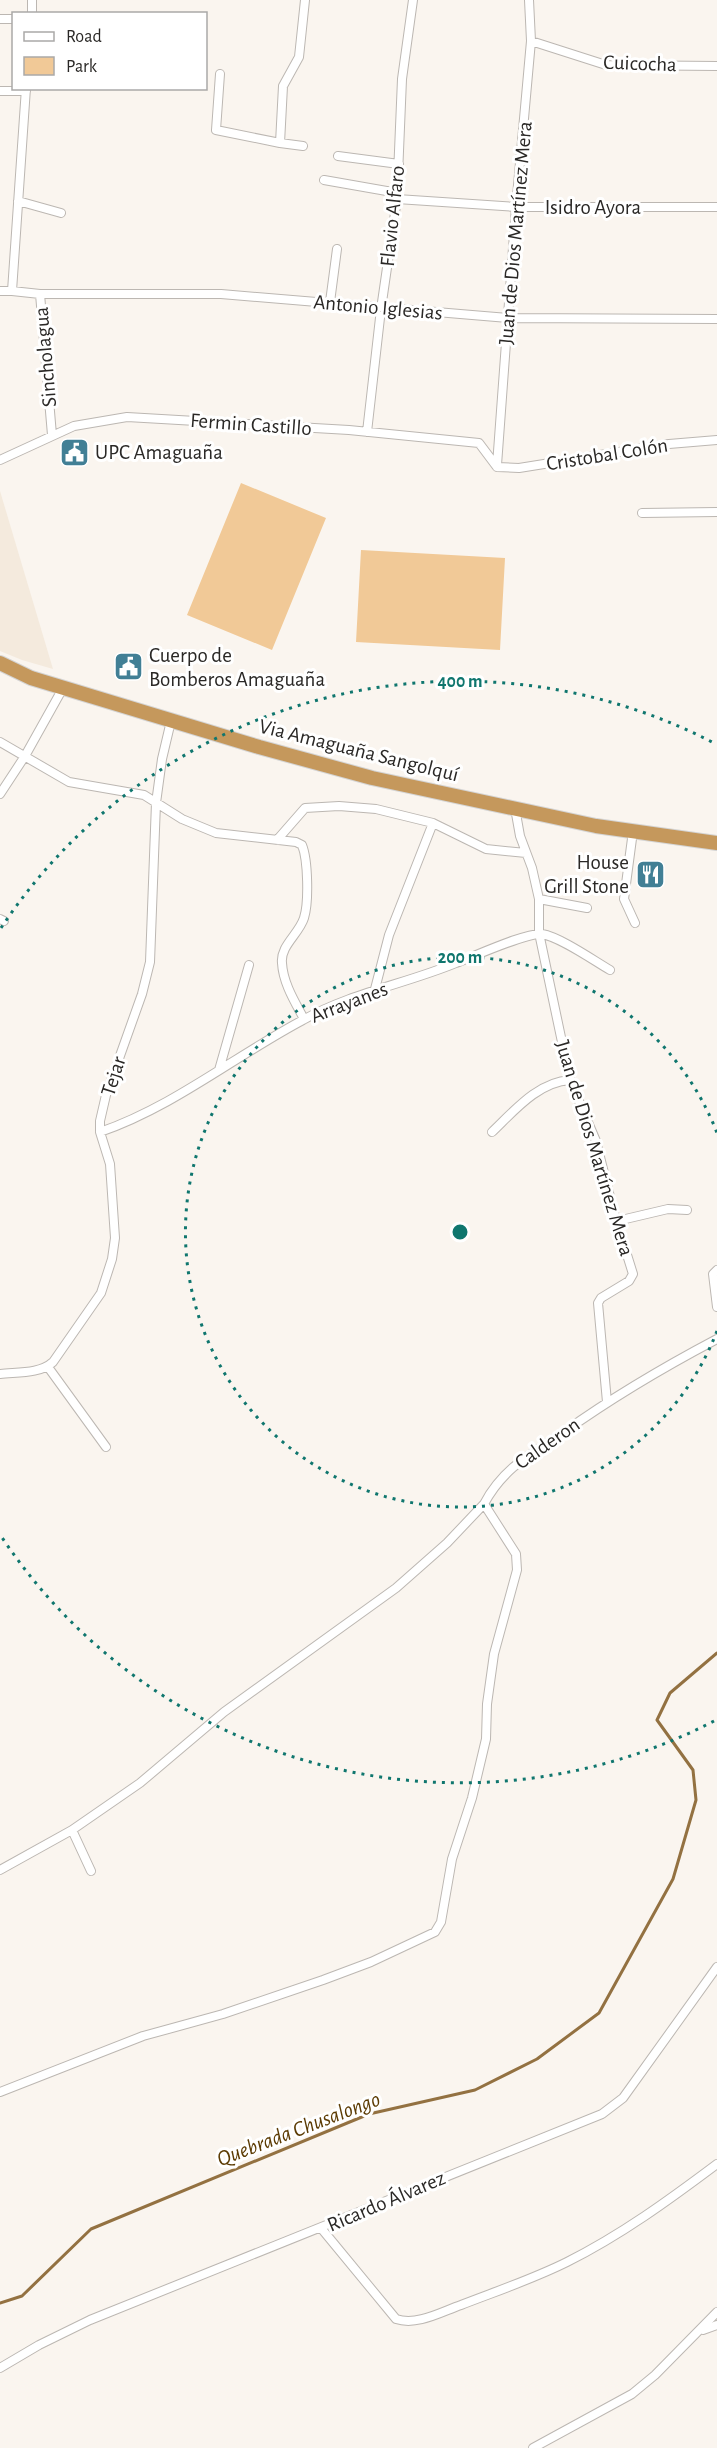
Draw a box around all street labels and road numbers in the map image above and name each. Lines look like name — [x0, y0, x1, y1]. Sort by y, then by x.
street label: Cuicocha — [603, 52, 677, 75]
street label: Juan de Dios Martínez Mera — [495, 120, 536, 346]
street label: Flavio Alfaro — [377, 164, 408, 268]
street label: Isidro Ayora — [545, 197, 641, 218]
street label: Antonio Iglesias — [313, 291, 443, 324]
street label: Sincholagua — [31, 306, 60, 408]
street label: Fermin Castillo — [189, 410, 312, 439]
street label: Cristobal Colón — [545, 435, 669, 474]
street label: Via Amaguaña Sangolquí — [257, 715, 462, 786]
street label: Arrayanes — [308, 978, 391, 1027]
street label: Juan de Dios Martínez Mera — [552, 1038, 637, 1259]
street label: Tejar — [97, 1053, 130, 1099]
street label: Calderon — [511, 1414, 584, 1473]
street label: Ricardo Álvarez — [323, 2165, 448, 2236]

